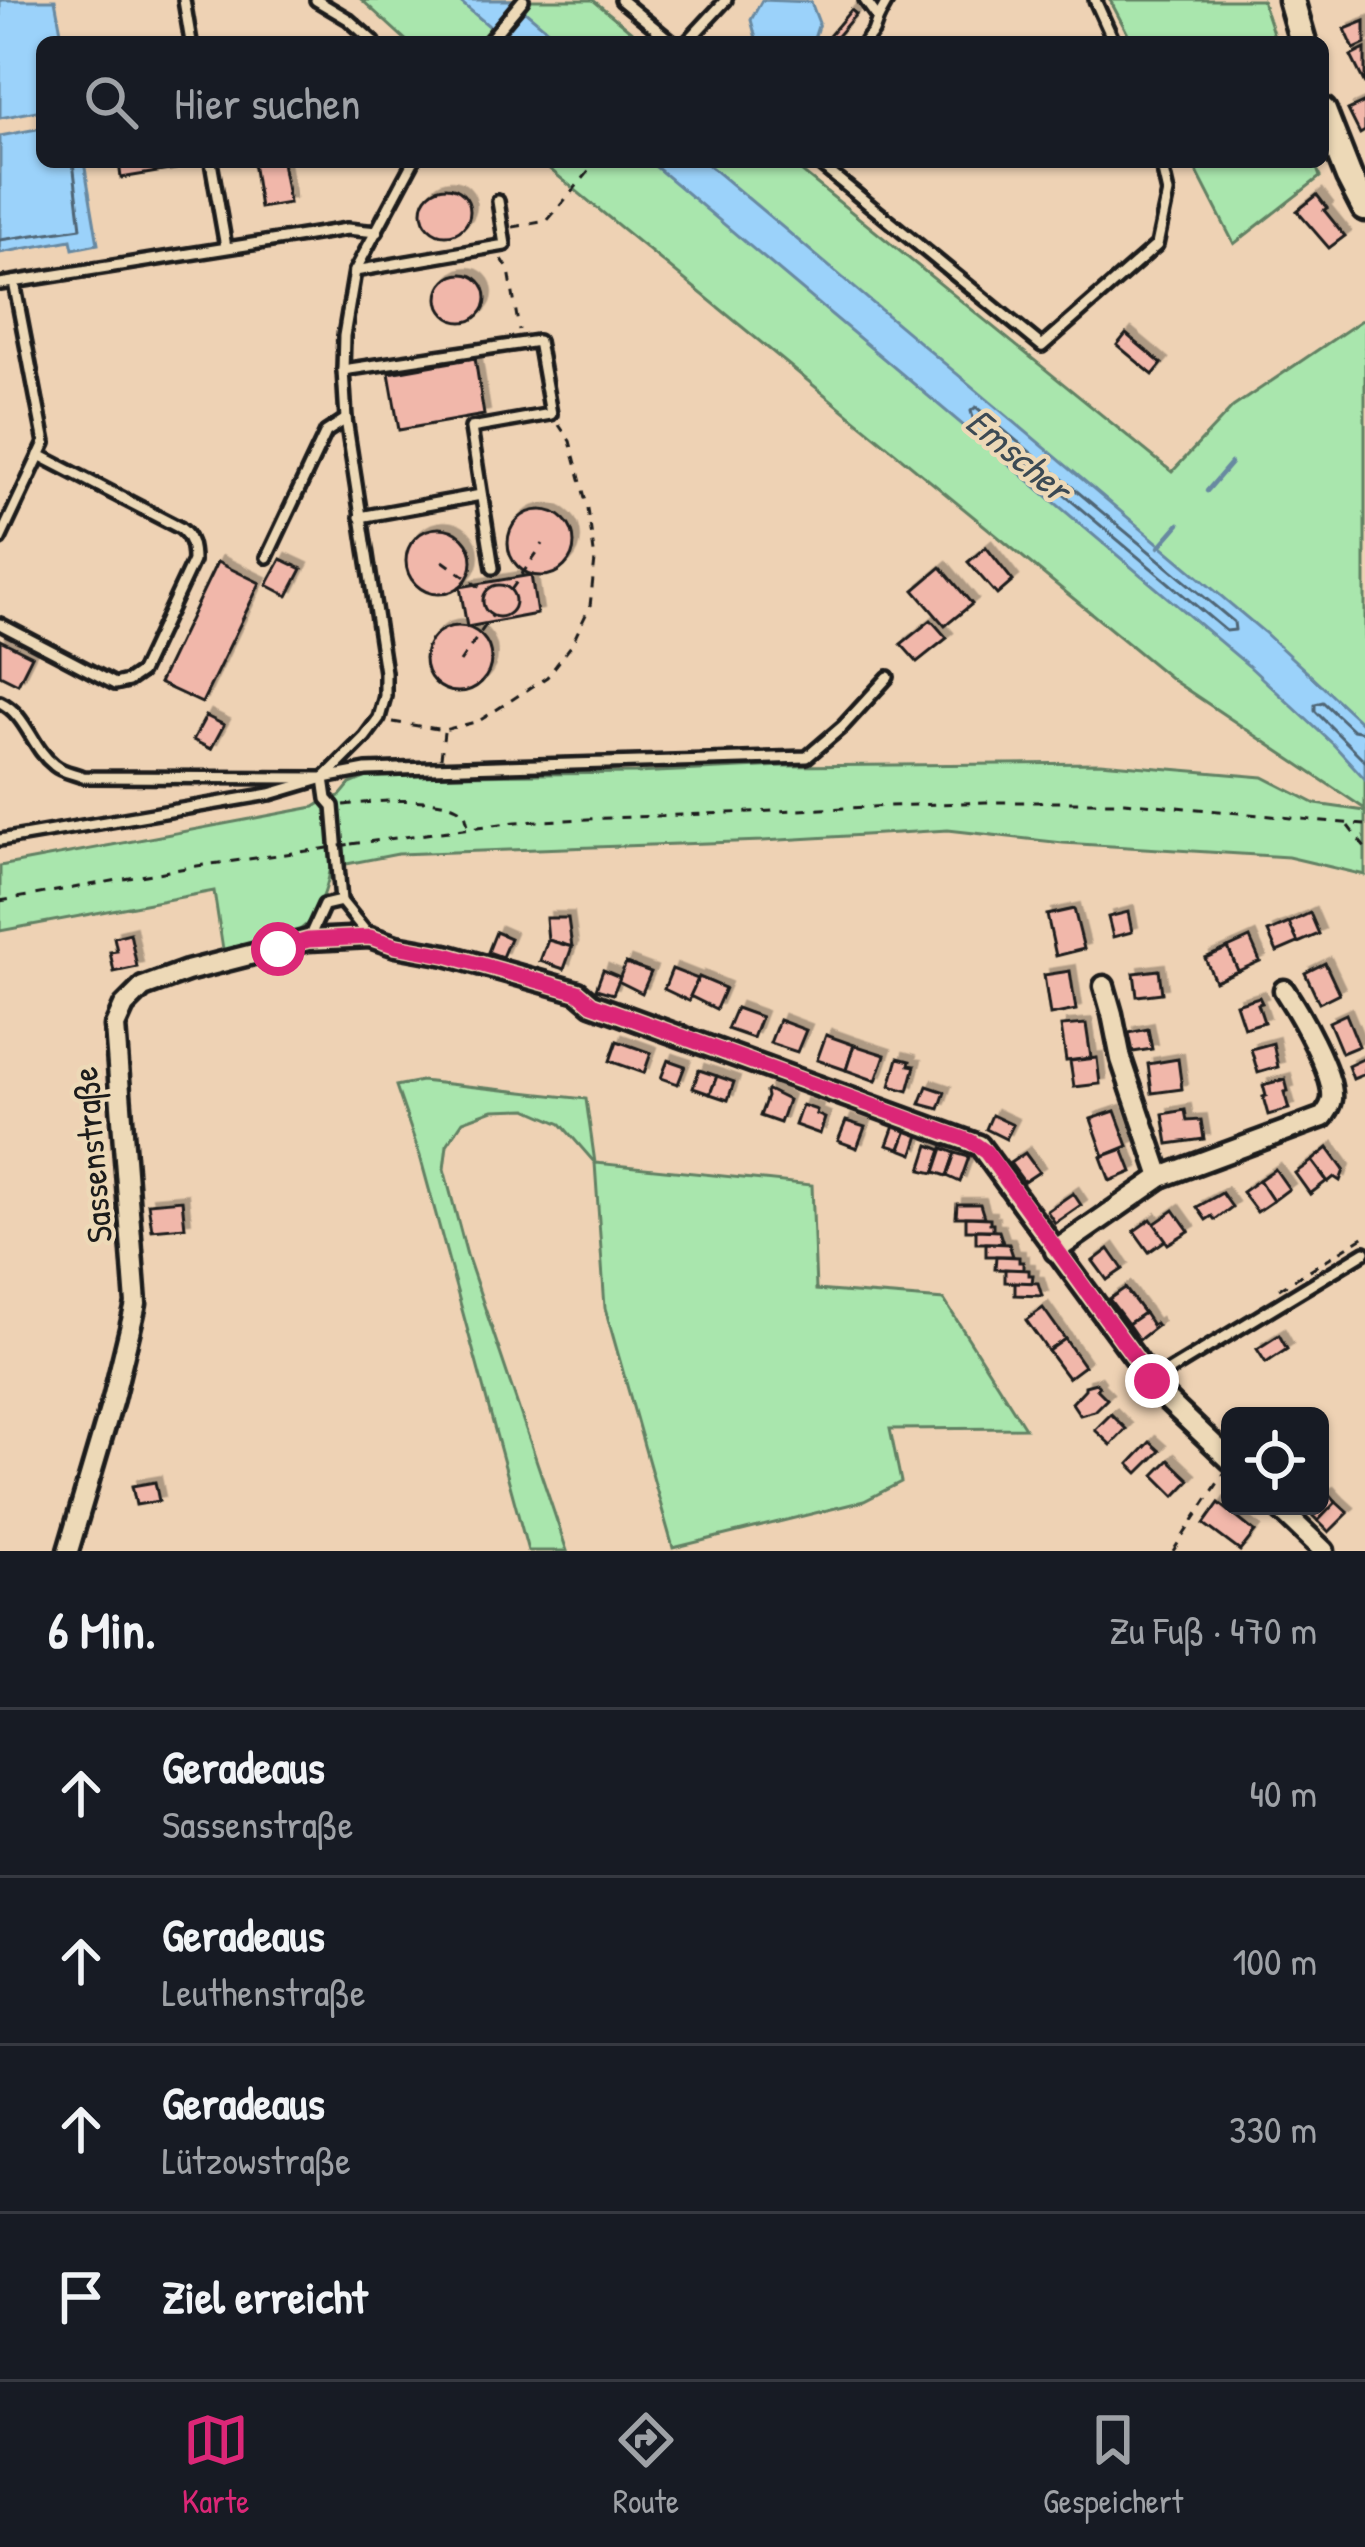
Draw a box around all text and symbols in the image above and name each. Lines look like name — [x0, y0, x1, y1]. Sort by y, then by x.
search box — [36, 36, 1329, 168]
icon: search — [78, 69, 144, 135]
text: Hier suchen — [174, 72, 361, 133]
water label: Emscher — [956, 395, 1085, 516]
route start — [251, 922, 305, 976]
street label: Sassenstraße — [59, 1065, 123, 1245]
route end — [1125, 1354, 1179, 1408]
map controls — [1221, 1407, 1329, 1515]
button: locate — [1221, 1407, 1329, 1515]
text: 6 Min. — [48, 1595, 156, 1664]
text: Zu Fuß · 470 m — [1109, 1603, 1317, 1656]
text: Geradeaus — [162, 1736, 325, 1797]
icon: ahead — [48, 1760, 114, 1826]
text: 40 m — [1249, 1766, 1317, 1819]
text: Sassenstraße — [162, 1797, 353, 1850]
text: Geradeaus — [162, 1904, 325, 1965]
icon: ahead — [48, 1928, 114, 1994]
text: 100 m — [1232, 1934, 1317, 1987]
text: Leuthenstraße — [162, 1965, 365, 2018]
text: Geradeaus — [162, 2072, 325, 2133]
icon: ahead — [48, 2096, 114, 2162]
text: 330 m — [1229, 2102, 1317, 2155]
text: Lützowstraße — [162, 2133, 351, 2186]
icon: arrive — [48, 2264, 114, 2330]
text: Ziel erreicht — [162, 2266, 368, 2327]
tab: Karte — [182, 2407, 249, 2523]
tab: Route — [613, 2407, 679, 2523]
tab: Gespeichert — [1043, 2407, 1183, 2523]

